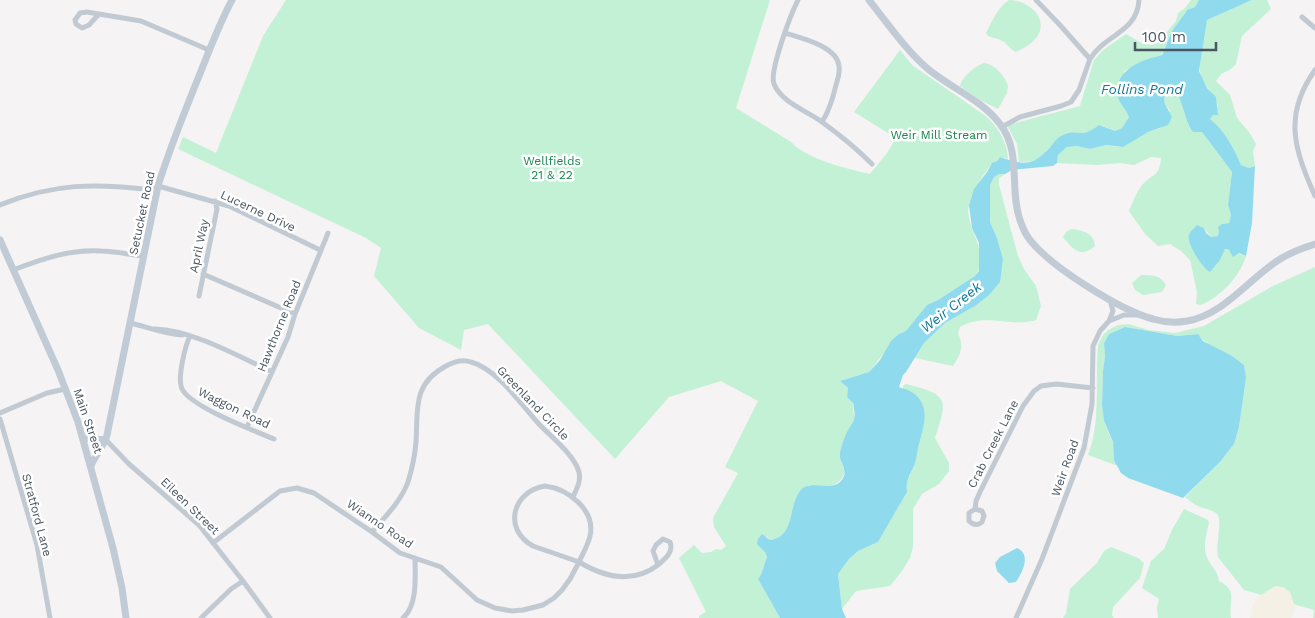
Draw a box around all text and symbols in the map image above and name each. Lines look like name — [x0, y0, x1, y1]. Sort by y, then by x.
scale bar — [1135, 20, 1216, 52]
text: 100 m — [1142, 28, 1186, 46]
water label: Follins Pond — [1101, 81, 1183, 97]
park label: Weir Mill Stream — [891, 128, 988, 142]
park label: Wellfields 21 & 22 — [523, 154, 581, 182]
street label: Setucket Road — [126, 170, 158, 256]
street label: Lucerne Drive — [218, 187, 298, 235]
street label: April Way — [187, 217, 212, 274]
street label: Hawthorne Road — [254, 278, 304, 374]
water label: Weir Creek — [918, 278, 985, 336]
street label: Greenland Circle — [494, 363, 572, 443]
street label: Waggon Road — [196, 384, 272, 432]
street label: Main Street — [70, 387, 106, 455]
street label: Crab Creek Lane — [965, 397, 1021, 490]
street label: Weir Road — [1048, 438, 1082, 498]
street label: Stratford Lane — [19, 472, 55, 558]
street label: Eileen Street — [158, 475, 222, 537]
street label: Wianno Road — [344, 497, 416, 551]

